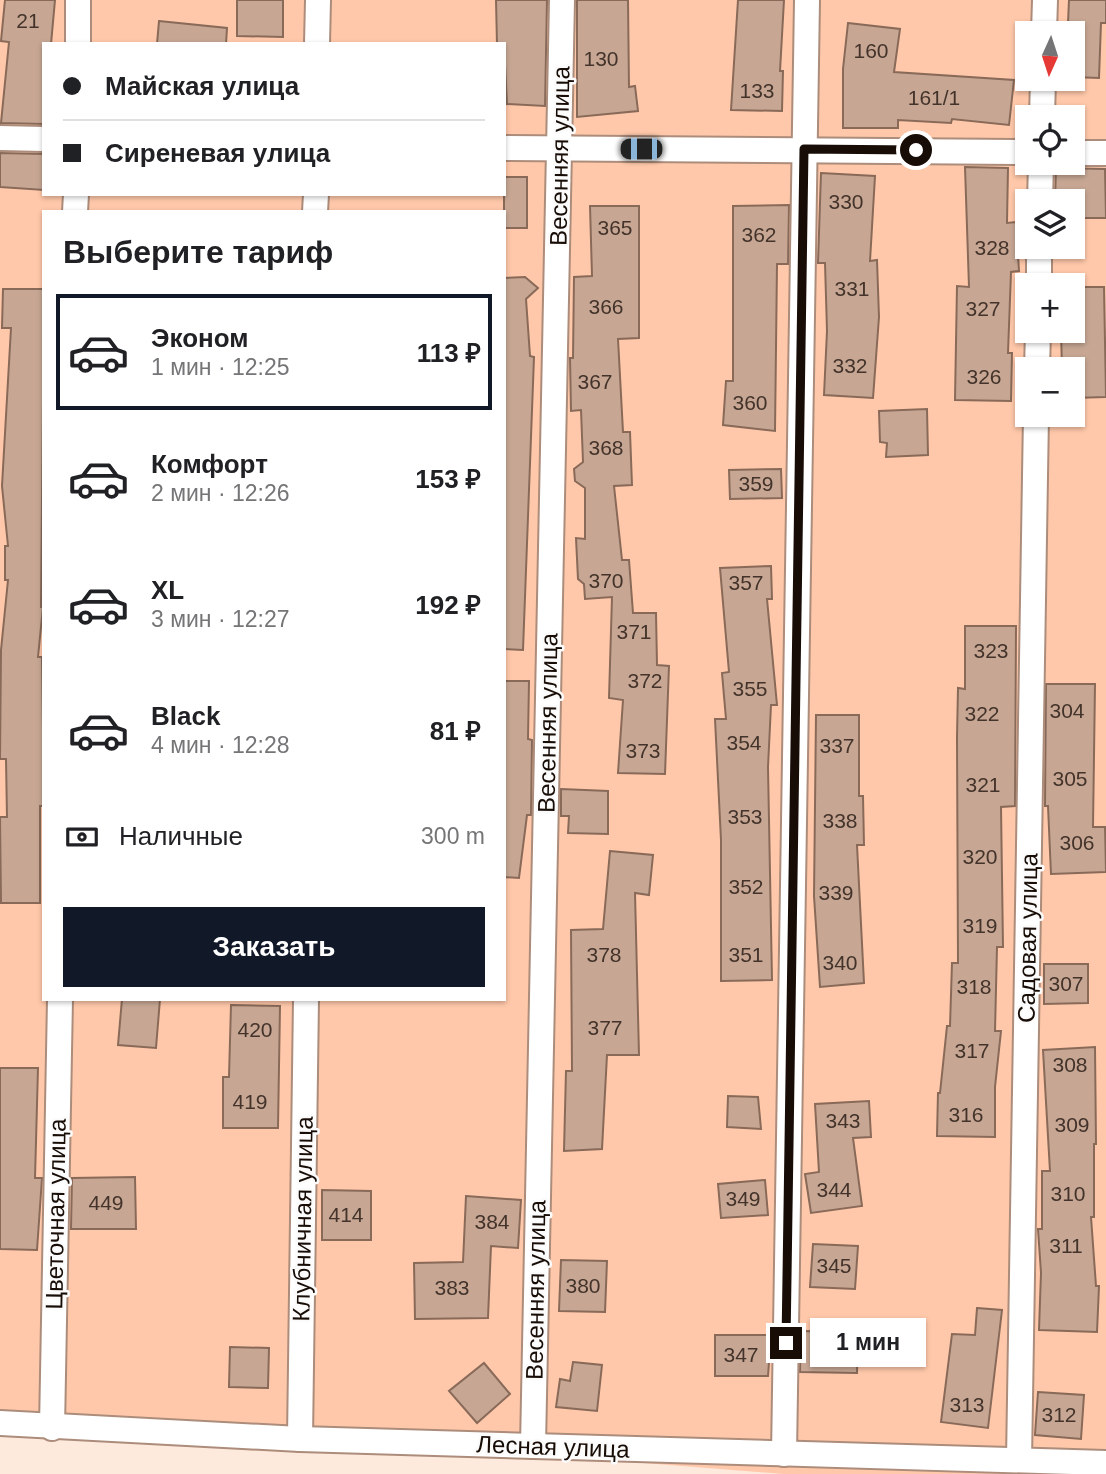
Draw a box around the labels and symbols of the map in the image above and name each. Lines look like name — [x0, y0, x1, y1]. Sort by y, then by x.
house number: 21 — [16, 9, 40, 32]
north arrow — [1015, 21, 1085, 91]
house number: 160 — [853, 39, 889, 62]
house number: 130 — [583, 47, 619, 70]
street label: Весенняя улица — [544, 65, 575, 246]
house number: 133 — [739, 79, 775, 102]
house number: 161/1 — [908, 86, 960, 109]
route start — [900, 134, 932, 166]
car — [621, 139, 663, 160]
house number: 330 — [828, 190, 864, 213]
house number: 365 — [597, 216, 633, 239]
house number: 362 — [741, 223, 777, 246]
house number: 328 — [974, 236, 1010, 259]
house number: 331 — [834, 277, 870, 300]
house number: 366 — [588, 295, 624, 318]
house number: 327 — [965, 297, 1001, 320]
house number: 332 — [832, 354, 868, 377]
house number: 326 — [966, 365, 1002, 388]
house number: 367 — [577, 370, 613, 393]
house number: 360 — [732, 391, 768, 414]
house number: 368 — [588, 436, 624, 459]
house number: 359 — [738, 472, 774, 495]
house number: 370 — [588, 569, 624, 592]
house number: 357 — [728, 571, 764, 594]
house number: 371 — [616, 620, 652, 643]
street label: Весенняя улица — [532, 632, 563, 813]
house number: 323 — [973, 639, 1009, 662]
house number: 372 — [627, 669, 663, 692]
house number: 355 — [732, 677, 768, 700]
house number: 304 — [1049, 699, 1085, 722]
house number: 322 — [964, 702, 1000, 725]
house number: 354 — [726, 731, 762, 754]
house number: 337 — [819, 734, 855, 757]
house number: 373 — [625, 739, 661, 762]
house number: 305 — [1052, 767, 1088, 790]
house number: 321 — [965, 773, 1001, 796]
house number: 353 — [727, 805, 763, 828]
house number: 338 — [822, 809, 858, 832]
house number: 306 — [1059, 831, 1095, 854]
house number: 320 — [962, 845, 998, 868]
street label: Садовая улица — [1013, 852, 1042, 1023]
house number: 352 — [728, 875, 764, 898]
house number: 339 — [818, 881, 854, 904]
house number: 319 — [962, 914, 998, 937]
house number: 378 — [586, 943, 622, 966]
house number: 351 — [728, 943, 764, 966]
house number: 340 — [822, 951, 858, 974]
house number: 307 — [1048, 972, 1084, 995]
house number: 318 — [956, 975, 992, 998]
house number: 377 — [587, 1016, 623, 1039]
house number: 420 — [237, 1018, 273, 1041]
house number: 317 — [954, 1039, 990, 1062]
house number: 308 — [1052, 1053, 1088, 1076]
house number: 419 — [232, 1090, 268, 1113]
house number: 316 — [948, 1103, 984, 1126]
house number: 343 — [825, 1109, 861, 1132]
house number: 309 — [1054, 1113, 1090, 1136]
street label: Клубничная улица — [287, 1115, 318, 1322]
street label: Цветочная улица — [40, 1118, 71, 1310]
house number: 344 — [816, 1178, 852, 1201]
house number: 310 — [1050, 1182, 1086, 1205]
house number: 349 — [725, 1187, 761, 1210]
house number: 449 — [88, 1191, 124, 1214]
street label: Весенняя улица — [520, 1199, 551, 1380]
house number: 414 — [328, 1203, 364, 1226]
house number: 384 — [474, 1210, 510, 1233]
house number: 311 — [1049, 1234, 1083, 1257]
house number: 345 — [816, 1254, 852, 1277]
house number: 380 — [565, 1274, 601, 1297]
house number: 383 — [434, 1276, 470, 1299]
callout: 1 мин — [810, 1318, 926, 1368]
route end — [770, 1327, 802, 1359]
house number: 347 — [723, 1343, 759, 1366]
house number: 313 — [949, 1393, 985, 1416]
house number: 312 — [1041, 1403, 1077, 1426]
street label: Лесная улица — [476, 1430, 631, 1463]

